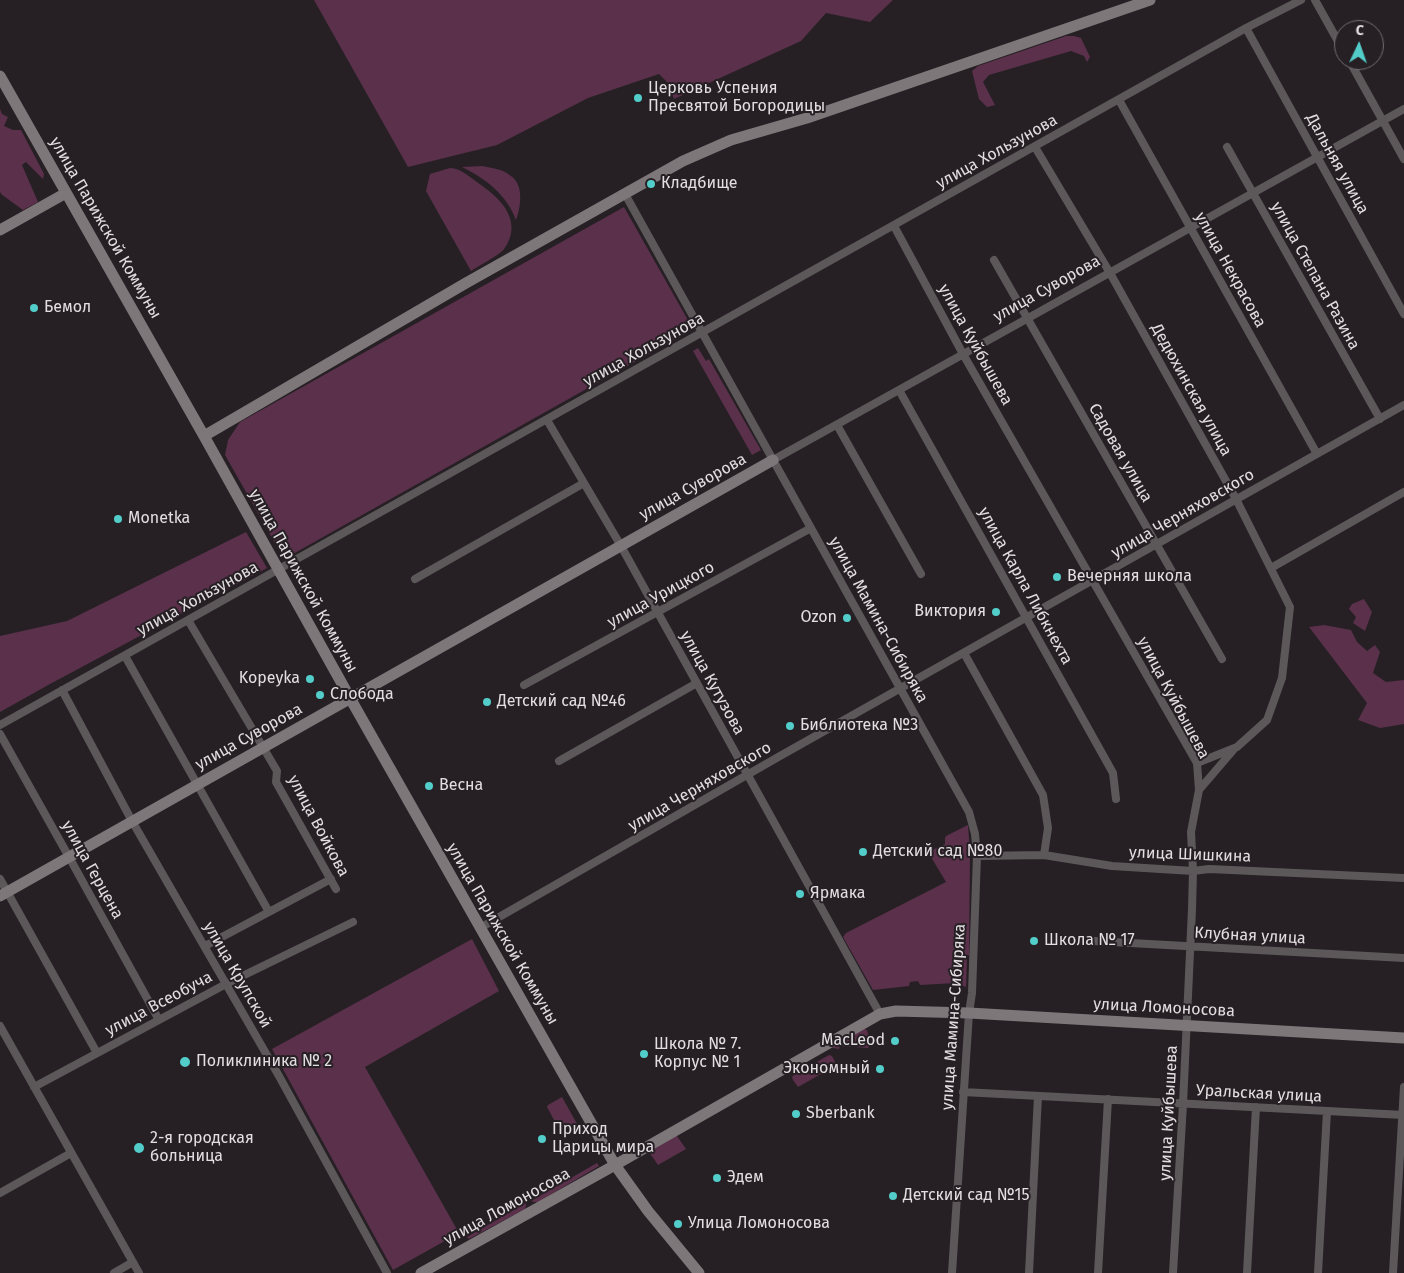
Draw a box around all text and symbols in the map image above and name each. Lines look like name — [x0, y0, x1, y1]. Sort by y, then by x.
north arrow — [1334, 20, 1384, 70]
text: С — [1355, 22, 1364, 39]
place label: Церковь Успения Пресвятой Богородицы — [648, 79, 825, 117]
marker: Церковь Успения Пресвятой Богородицы — [632, 92, 644, 104]
street label: Дальняя улица — [1301, 110, 1373, 218]
street label: улица Хользунова — [933, 111, 1061, 193]
street label: улица Парижской Коммуны — [45, 134, 165, 322]
place label: Кладбище — [661, 174, 737, 194]
marker: Кладбище — [645, 178, 657, 190]
street label: улица Степана Разина — [1266, 199, 1364, 353]
street label: улица Некрасова — [1190, 209, 1270, 331]
street label: улица Суворова — [990, 252, 1104, 326]
street label: улица Куйбышева — [934, 281, 1016, 409]
place label: Бемол — [44, 298, 91, 318]
marker: Бемол — [28, 302, 40, 314]
street label: улица Хользунова — [580, 309, 708, 391]
street label: Дедюхинская улица — [1147, 320, 1235, 460]
street label: Садовая улица — [1084, 400, 1156, 506]
street label: улица Суворова — [636, 450, 750, 524]
street label: улица Черняховского — [1108, 465, 1258, 563]
street label: улица Парижской Коммуны — [244, 486, 362, 676]
street label: улица Карла Либкнехта — [974, 504, 1076, 668]
place label: Monetka — [128, 509, 190, 529]
marker: Monetka — [112, 513, 124, 525]
street label: улица Мамина-Сибиряка — [824, 534, 932, 706]
street label: улица Хользунова — [134, 558, 262, 640]
street label: улица Урицкого — [604, 558, 718, 632]
place label: Вечерняя школа — [1067, 567, 1192, 587]
marker: Вечерняя школа — [1051, 571, 1063, 583]
place label: Виктория — [914, 602, 986, 622]
marker: Виктория — [990, 606, 1002, 618]
place label: Ozon — [800, 608, 837, 628]
marker: Ozon — [841, 612, 853, 624]
street label: улица Кутузова — [676, 628, 748, 738]
street label: улица Куйбышева — [1133, 634, 1213, 762]
place label: Kopeyka — [239, 669, 300, 689]
marker: Kopeyka — [304, 673, 316, 685]
place label: Слобода — [330, 685, 394, 705]
marker: Слобода — [314, 689, 326, 701]
place label: Детский сад №46 — [497, 692, 626, 712]
marker: Детский сад №46 — [481, 696, 493, 708]
street label: улица Суворова — [192, 700, 306, 774]
place label: Библиотека №3 — [800, 716, 918, 736]
marker: Библиотека №3 — [784, 720, 796, 732]
street label: улица Черняховского — [625, 738, 775, 836]
street label: улица Войкова — [283, 772, 353, 880]
place label: Весна — [439, 776, 483, 796]
marker: Весна — [423, 780, 435, 792]
street label: улица Герцена — [57, 817, 127, 923]
street label: улица Парижской Коммуны — [442, 840, 562, 1028]
place label: Детский сад №80 — [873, 842, 1002, 862]
street label: улица Шишкина — [1129, 843, 1251, 867]
marker: Детский сад №80 — [857, 846, 869, 858]
place label: Ярмака — [810, 884, 865, 904]
marker: Ярмака — [794, 888, 806, 900]
street label: улица Крупской — [199, 918, 275, 1032]
street label: улица Мамина-Сибиряка — [938, 923, 970, 1111]
street label: Клубная улица — [1194, 923, 1306, 949]
place label: Школа № 17 — [1044, 931, 1135, 951]
marker: Школа № 17 — [1028, 935, 1040, 947]
street label: улица Всеобуча — [102, 968, 216, 1040]
street label: улица Ломоносова — [1093, 995, 1235, 1021]
place label: MacLeod — [821, 1031, 885, 1051]
place label: Школа № 7. Корпус № 1 — [654, 1035, 741, 1073]
marker: MacLeod — [889, 1035, 901, 1047]
street label: улица Куйбышева — [1156, 1045, 1182, 1181]
marker: Школа № 7. Корпус № 1 — [638, 1048, 650, 1060]
place label: Поликлиника № 2 — [196, 1052, 332, 1072]
marker: Поликлиника № 2 — [178, 1055, 192, 1069]
place label: Экономный — [784, 1059, 870, 1079]
marker: Экономный — [874, 1063, 886, 1075]
street label: Уральская улица — [1195, 1081, 1323, 1107]
place label: Sberbank — [806, 1104, 875, 1124]
marker: Sberbank — [790, 1108, 802, 1120]
place label: Приход Царицы мира — [552, 1120, 654, 1158]
place label: 2-я городская больница — [150, 1129, 254, 1167]
marker: Приход Царицы мира — [536, 1133, 548, 1145]
marker: 2-я городская больница — [132, 1141, 146, 1155]
street label: улица Ломоносова — [440, 1164, 574, 1250]
place label: Эдем — [727, 1168, 764, 1188]
marker: Эдем — [711, 1172, 723, 1184]
place label: Детский сад №15 — [903, 1186, 1030, 1206]
marker: Детский сад №15 — [887, 1190, 899, 1202]
place label: Улица Ломоносова — [688, 1214, 830, 1234]
marker: Улица Ломоносова — [672, 1218, 684, 1230]

